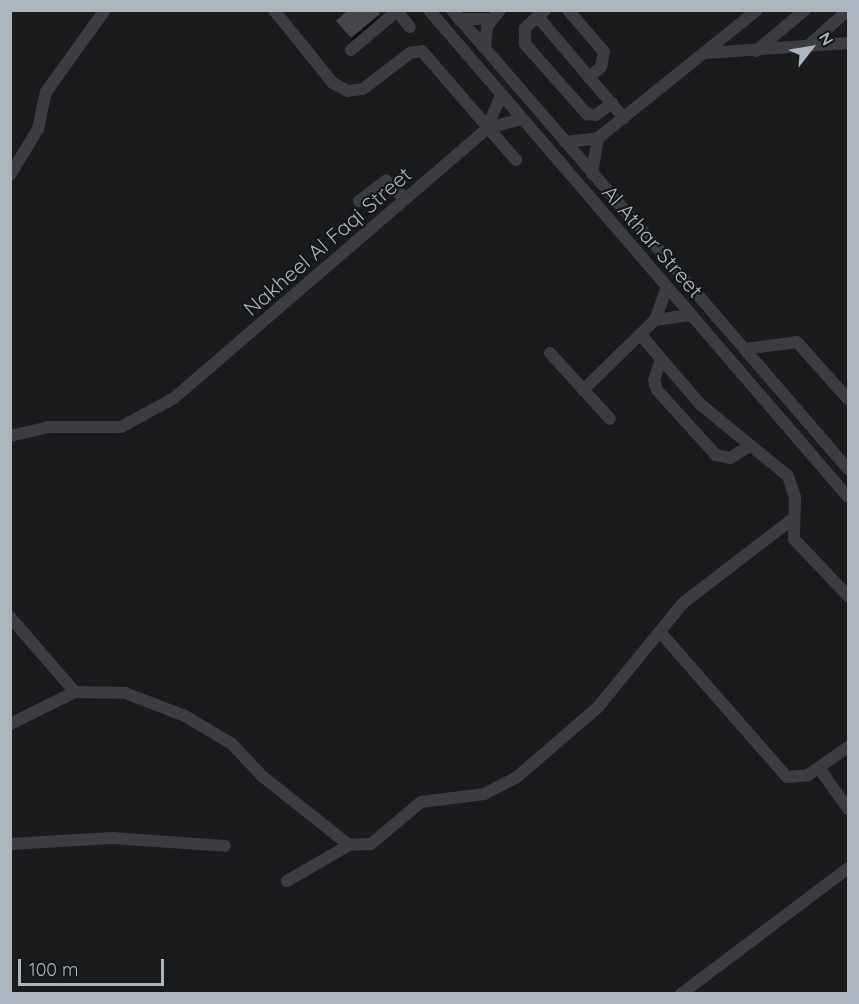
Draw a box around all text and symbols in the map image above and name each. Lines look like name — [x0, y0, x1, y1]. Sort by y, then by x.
north arrow — [781, 18, 841, 78]
text: N — [815, 29, 838, 49]
street label: Nakheel Al Faqi Street — [238, 161, 416, 321]
street label: Al Athar Street — [597, 180, 709, 302]
scale bar — [21, 947, 166, 985]
text: 100 m — [29, 958, 78, 981]

